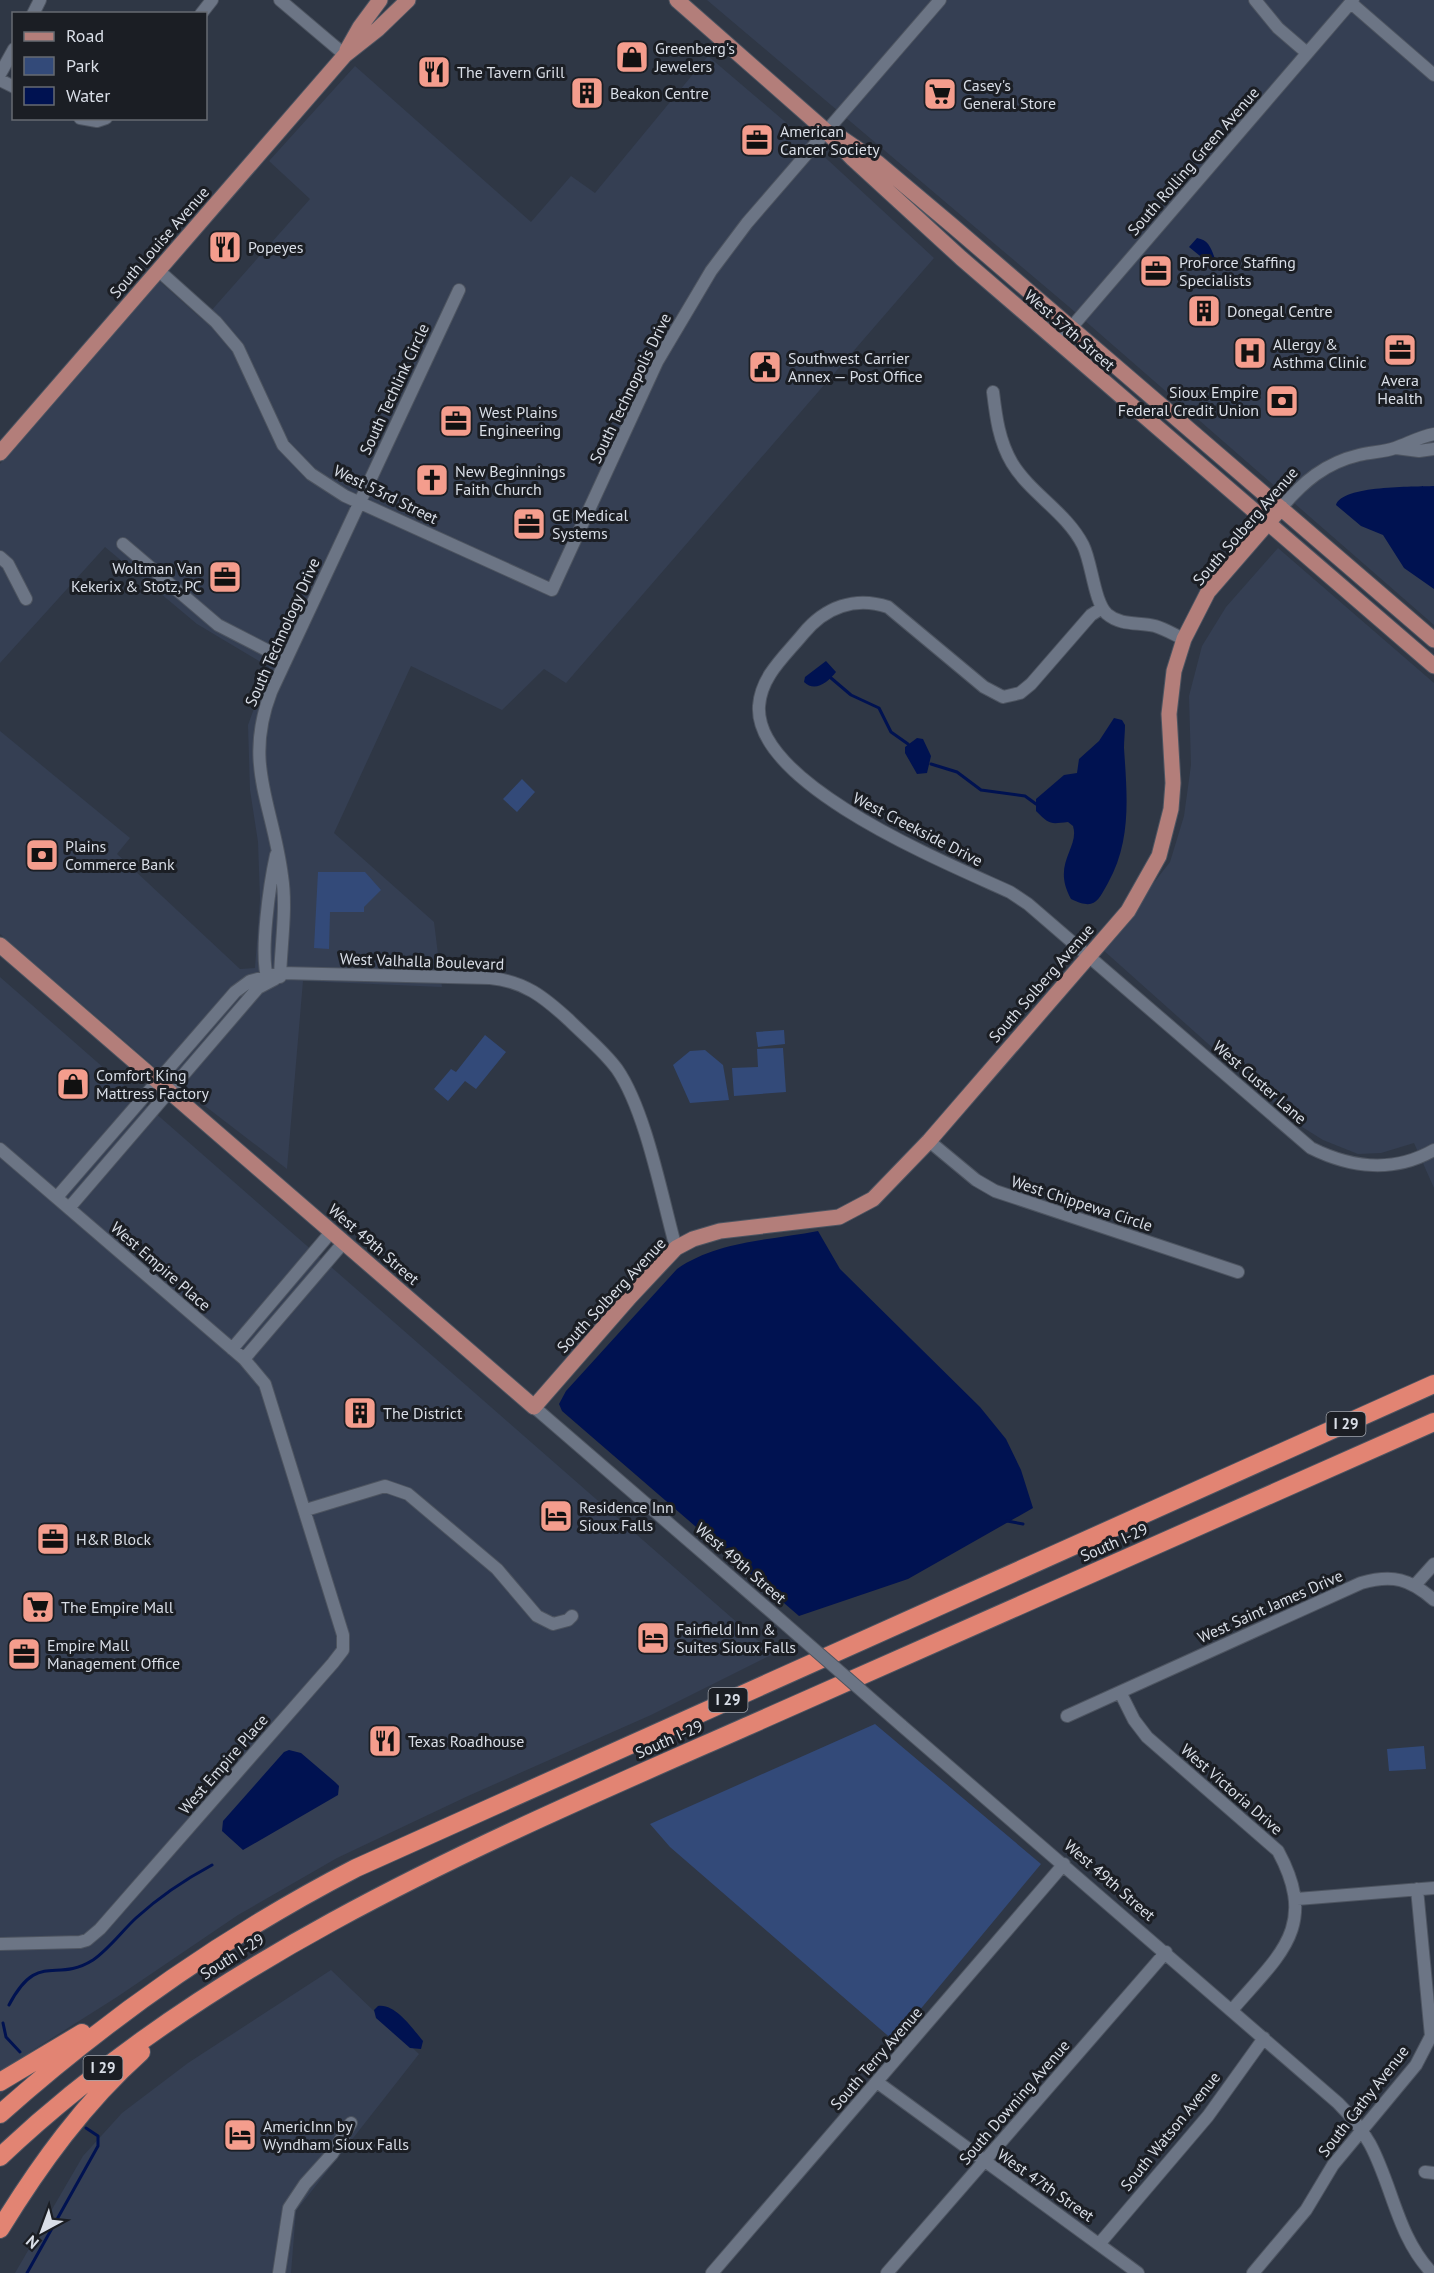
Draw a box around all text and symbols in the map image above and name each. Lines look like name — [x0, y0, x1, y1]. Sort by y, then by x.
legend — [12, 12, 207, 120]
text: Road — [66, 24, 104, 47]
place label: Greenberg's Jewelers — [654, 38, 735, 76]
shop icon: Greenberg's Jewelers — [614, 39, 650, 75]
text: Park — [66, 54, 99, 77]
restaurant icon: The Tavern Grill — [416, 54, 452, 90]
place label: The Tavern Grill — [457, 62, 565, 82]
building icon: Beakon Centre — [569, 75, 605, 111]
place label: Casey's General Store — [963, 75, 1056, 113]
supermarket icon: Casey's General Store — [922, 76, 958, 112]
place label: Beakon Centre — [610, 83, 709, 103]
street label: South Rolling Green Avenue — [1123, 83, 1263, 239]
text: Water — [66, 84, 110, 107]
place label: American Cancer Society — [780, 121, 880, 159]
office icon: American Cancer Society — [739, 122, 775, 158]
street label: South Louise Avenue — [105, 182, 213, 302]
restaurant icon: Popeyes — [207, 229, 243, 265]
place label: Popeyes — [248, 237, 304, 257]
place label: ProForce Staffing Specialists — [1179, 252, 1296, 290]
office icon: ProForce Staffing Specialists — [1138, 253, 1174, 289]
street label: West 57th Street — [1021, 285, 1120, 375]
building icon: Donegal Centre — [1186, 293, 1222, 329]
place label: Donegal Centre — [1227, 301, 1333, 321]
street label: South Technopolis Drive — [585, 310, 675, 466]
street label: South Techlink Circle — [355, 320, 433, 458]
office icon: Avera Health — [1382, 332, 1418, 368]
place label: Allergy & Asthma Clinic — [1273, 334, 1367, 372]
hospital icon: Allergy & Asthma Clinic — [1232, 335, 1268, 371]
place label: Southwest Carrier Annex — Post Office — [788, 348, 923, 386]
public building icon: Southwest Carrier Annex — Post Office — [747, 349, 783, 385]
place label: Avera Health — [1377, 370, 1423, 408]
place label: Sioux Empire Federal Credit Union — [1118, 382, 1259, 420]
bank icon: Sioux Empire Federal Credit Union — [1264, 383, 1300, 419]
place label: West Plains Engineering — [479, 402, 561, 440]
office icon: West Plains Engineering — [438, 403, 474, 439]
street label: West 53rd Street — [330, 460, 442, 528]
place label: New Beginnings Faith Church — [455, 461, 566, 499]
church icon: New Beginnings Faith Church — [414, 462, 450, 498]
street label: South Solberg Avenue — [1188, 463, 1302, 589]
place label: GE Medical Systems — [552, 505, 628, 543]
office icon: GE Medical Systems — [511, 506, 547, 542]
street label: South Technology Drive — [240, 555, 324, 709]
place label: Woltman Van Kekerix & Stotz, PC — [71, 558, 202, 596]
office icon: Woltman Van Kekerix & Stotz, PC — [207, 559, 243, 595]
street label: West Creekside Drive — [850, 788, 986, 870]
place label: Plains Commerce Bank — [65, 836, 175, 874]
bank icon: Plains Commerce Bank — [24, 837, 60, 873]
street label: South Solberg Avenue — [984, 920, 1098, 1046]
street label: West Valhalla Boulevard — [339, 948, 505, 974]
street label: West Custer Lane — [1209, 1036, 1311, 1128]
place label: Comfort King Mattress Factory — [96, 1065, 209, 1103]
shop icon: Comfort King Mattress Factory — [55, 1066, 91, 1102]
street label: West Chippewa Circle — [1009, 1171, 1155, 1235]
street label: West 49th Street — [324, 1199, 424, 1289]
street label: West Empire Place — [107, 1217, 215, 1315]
street label: South Solberg Avenue — [552, 1233, 670, 1357]
building icon: The District — [342, 1395, 378, 1431]
place label: The District — [383, 1403, 463, 1423]
road number: I 29 — [1326, 1412, 1366, 1436]
place label: Residence Inn Sioux Falls — [579, 1497, 674, 1535]
hotel icon: Residence Inn Sioux Falls — [538, 1498, 574, 1534]
street label: West 49th Street — [691, 1518, 791, 1608]
street label: South I-29 — [1077, 1518, 1151, 1566]
office icon: H&R Block — [35, 1521, 71, 1557]
place label: H&R Block — [76, 1529, 151, 1549]
street label: West Saint James Drive — [1194, 1565, 1346, 1647]
supermarket icon: The Empire Mall — [20, 1589, 56, 1625]
place label: The Empire Mall — [61, 1597, 174, 1617]
place label: Fairfield Inn & Suites Sioux Falls — [676, 1619, 796, 1657]
hotel icon: Fairfield Inn & Suites Sioux Falls — [635, 1620, 671, 1656]
place label: Empire Mall Management Office — [47, 1635, 180, 1673]
office icon: Empire Mall Management Office — [6, 1636, 42, 1672]
road number: I 29 — [708, 1688, 748, 1712]
street label: West Empire Place — [174, 1710, 272, 1818]
street label: South I-29 — [632, 1715, 706, 1763]
restaurant icon: Texas Roadhouse — [367, 1723, 403, 1759]
place label: Texas Roadhouse — [408, 1731, 524, 1751]
street label: West Victoria Drive — [1177, 1739, 1287, 1839]
street label: West 49th Street — [1060, 1835, 1160, 1925]
street label: South I-29 — [196, 1928, 268, 1984]
street label: South Terry Avenue — [826, 2002, 926, 2114]
street label: South Downing Avenue — [954, 2035, 1074, 2169]
street label: South Cathy Avenue — [1313, 2041, 1413, 2161]
road number: I 29 — [84, 2056, 122, 2080]
street label: South Watson Avenue — [1116, 2067, 1224, 2195]
place label: AmericInn by Wyndham Sioux Falls — [263, 2116, 409, 2154]
hotel icon: AmericInn by Wyndham Sioux Falls — [222, 2117, 258, 2153]
street label: West 47th Street — [994, 2144, 1099, 2226]
north arrow — [12, 2201, 72, 2261]
text: N — [22, 2231, 43, 2253]

